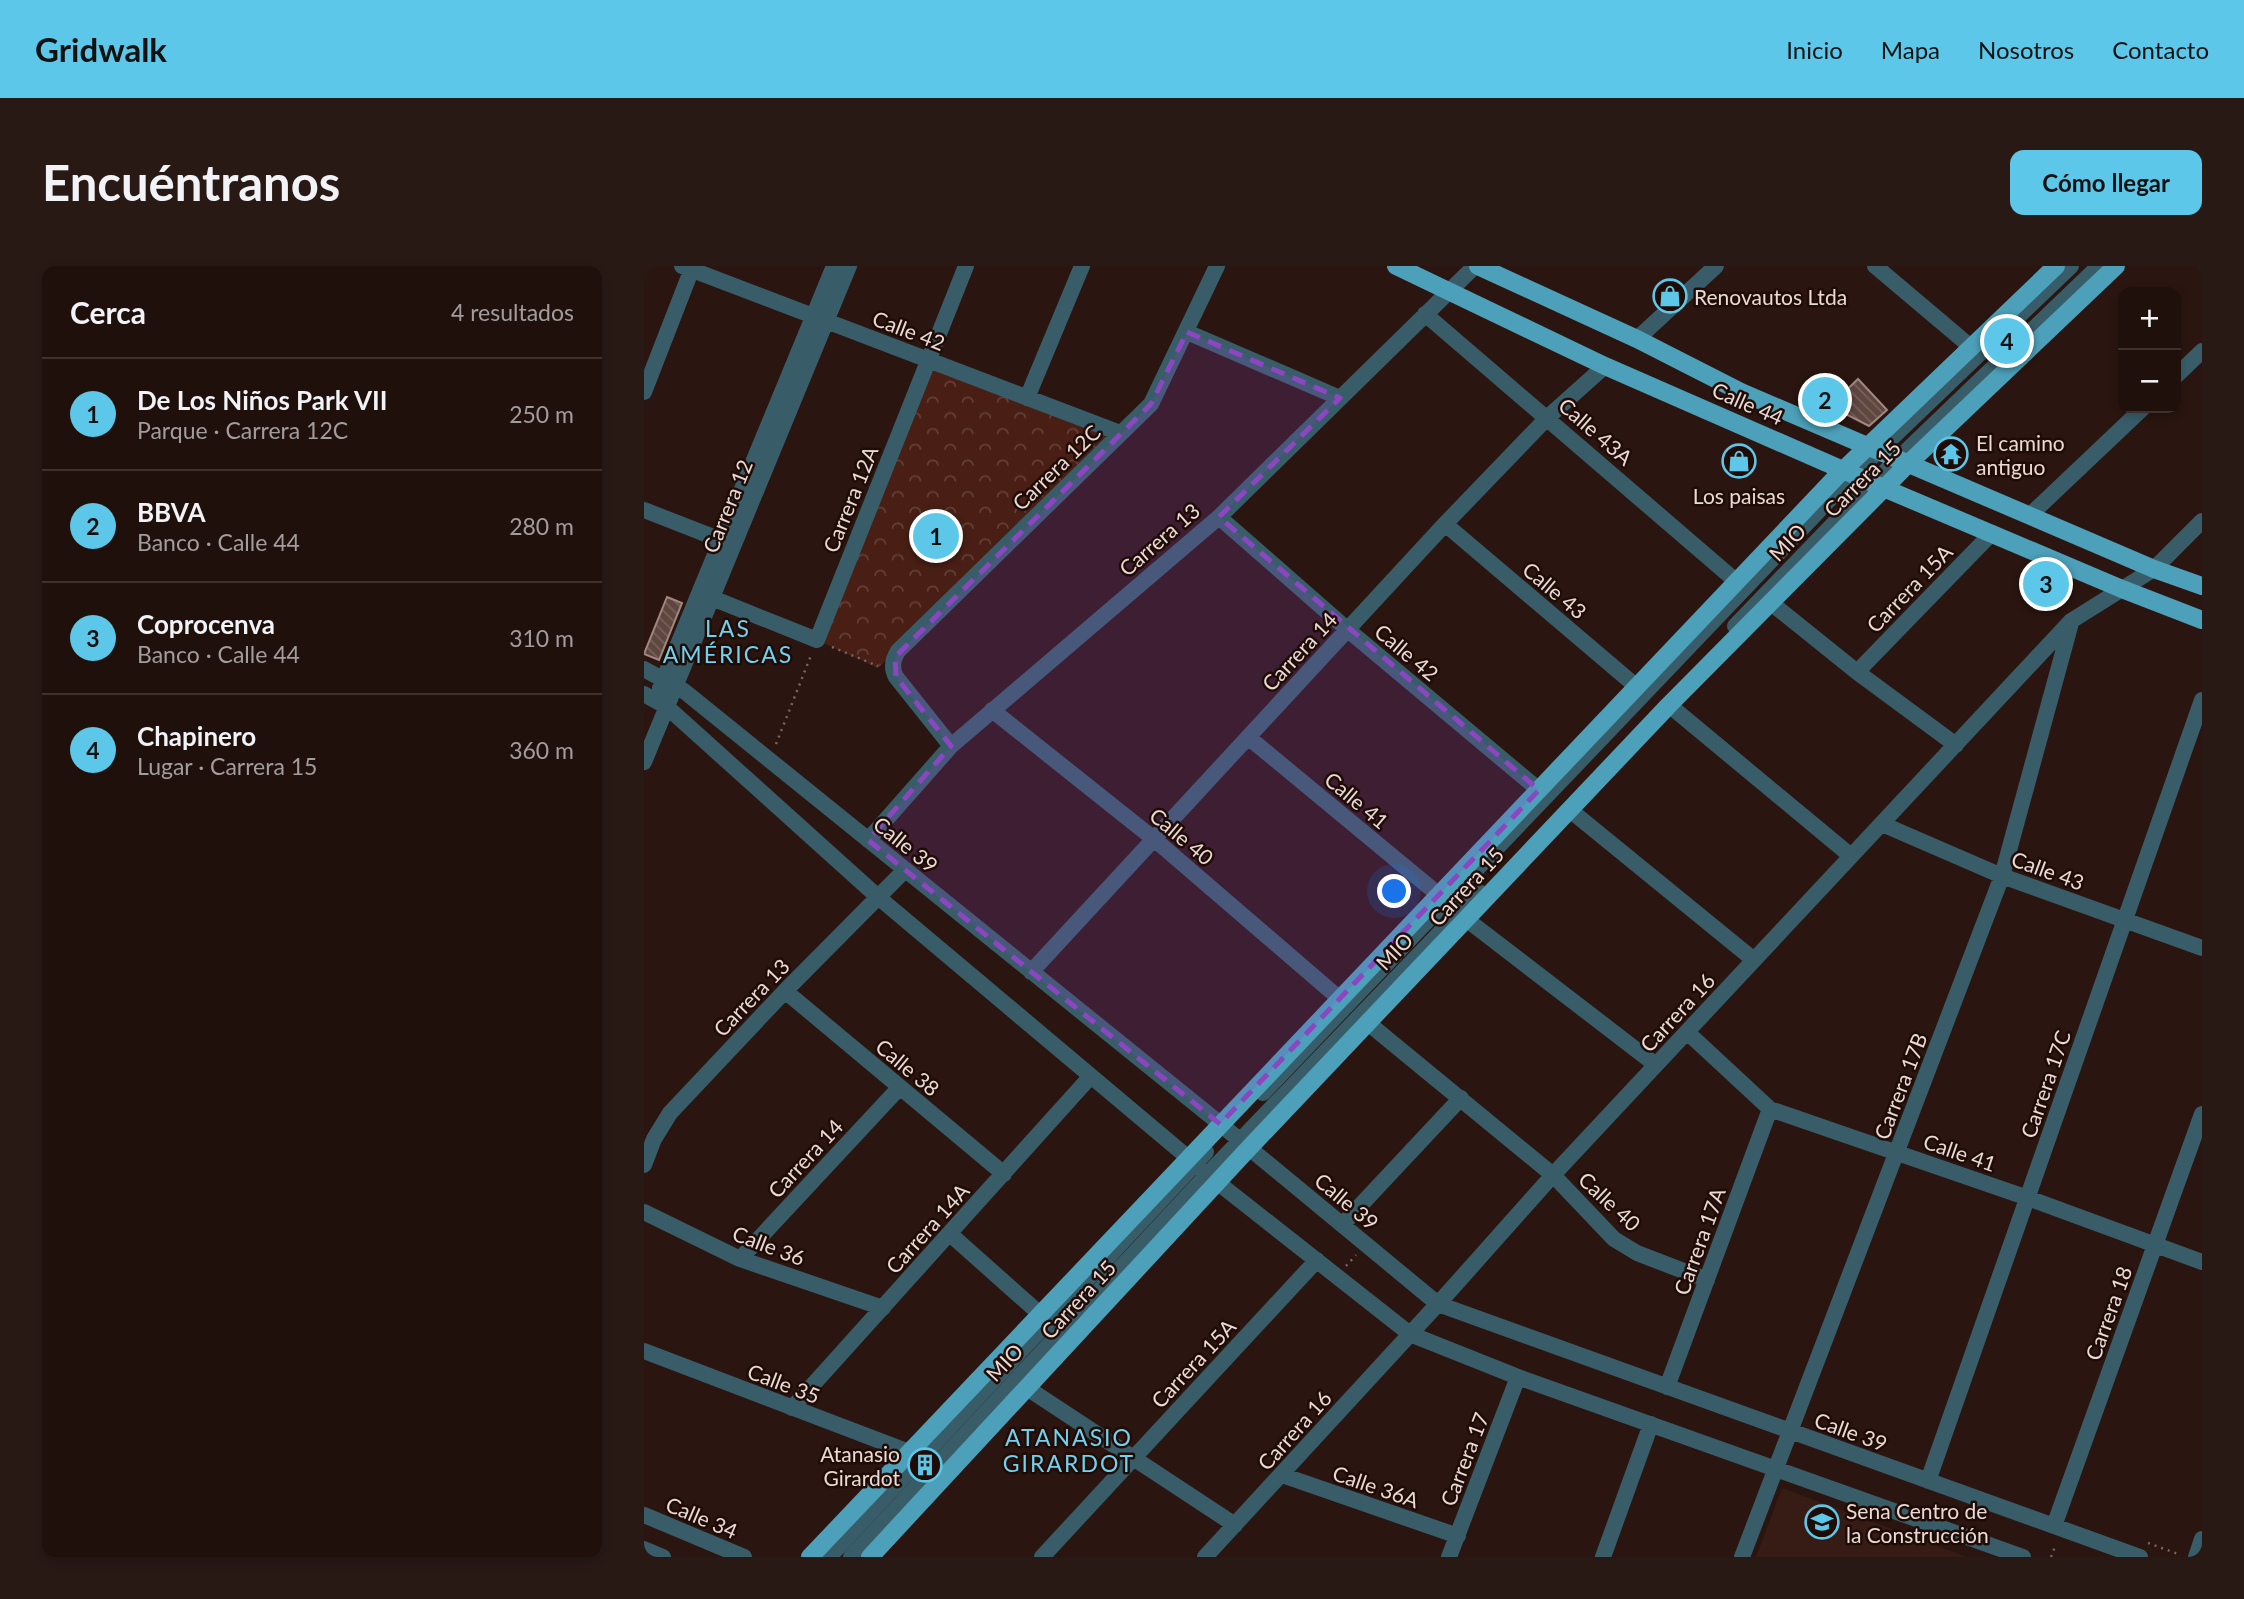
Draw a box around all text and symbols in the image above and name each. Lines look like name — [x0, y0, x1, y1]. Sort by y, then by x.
text: Gridwalk — [35, 29, 167, 69]
text: Inicio — [1786, 35, 1843, 64]
text: Mapa — [1881, 35, 1940, 64]
text: Nosotros — [1978, 35, 2074, 64]
text: Contacto — [2112, 35, 2209, 64]
button: Cómo llegar — [2010, 150, 2202, 215]
text: Encuéntranos — [42, 153, 340, 211]
shop icon: Renovautos Ltda — [1651, 277, 1689, 315]
place label: Renovautos Ltda — [1694, 284, 1847, 309]
map controls — [2118, 287, 2181, 413]
button: + — [2118, 287, 2181, 350]
text: Cerca — [70, 294, 146, 330]
text: 4 resultados — [451, 298, 574, 326]
street label: Calle 42 — [869, 305, 949, 355]
pin: 4 — [1984, 315, 2030, 367]
button: − — [2118, 350, 2181, 413]
pin: 2 — [1802, 374, 1848, 426]
street label: Calle 44 — [1709, 376, 1787, 430]
text: De Los Niños Park VII — [137, 384, 387, 416]
street label: Calle 43A — [1554, 392, 1639, 470]
text: 1 — [86, 400, 100, 428]
text: 250 m — [509, 400, 574, 428]
text: Parque · Carrera 12C — [137, 416, 348, 444]
street label: Carrera 12C — [1007, 419, 1105, 515]
place label: El camino antiguo — [1976, 430, 2065, 479]
street label: Carrera 15 — [1818, 434, 1906, 522]
temple icon: El camino antiguo — [1932, 435, 1970, 473]
street label: Carrera 12A — [817, 442, 883, 556]
shop icon: Los paisas — [1720, 442, 1758, 480]
street label: Carrera 12 — [697, 456, 757, 556]
place label: Los paisas — [1693, 483, 1785, 508]
text: BBVA — [137, 496, 205, 528]
street label: Carrera 13 — [1114, 497, 1204, 581]
pin: 1 — [913, 510, 959, 562]
text: 2 — [86, 512, 100, 540]
text: 280 m — [509, 512, 574, 540]
street label: MIO — [1763, 518, 1811, 566]
text: Banco · Calle 44 — [137, 528, 300, 556]
street label: Carrera 15A — [1861, 538, 1958, 637]
street label: Calle 43 — [1518, 556, 1592, 624]
pin: 3 — [2023, 558, 2069, 610]
street label: Carrera 14 — [1256, 607, 1342, 695]
text: Coprocenva — [137, 608, 275, 640]
district label: LAS AMÉRICAS — [663, 614, 793, 668]
street label: Calle 42 — [1370, 618, 1444, 686]
text: 3 — [86, 624, 100, 652]
text: 310 m — [509, 624, 574, 652]
text: Banco · Calle 44 — [137, 640, 300, 668]
text: Chapinero — [137, 720, 256, 752]
text: 4 — [86, 736, 100, 764]
text: 360 m — [509, 736, 574, 764]
text: Lugar · Carrera 15 — [137, 752, 317, 780]
street label: Calle 41 — [1320, 766, 1394, 834]
street label: Calle 40 — [1145, 802, 1219, 870]
street label: Calle 39 — [869, 811, 943, 877]
street label: Carrera 15 — [1423, 842, 1509, 930]
street label: Calle 43 — [2008, 845, 2088, 895]
your location — [1377, 874, 1411, 908]
street label: MIO — [1370, 927, 1418, 975]
street label: Carrera 13 — [708, 953, 794, 1041]
street label: Carrera 16 — [1634, 968, 1720, 1056]
street label: Carrera 17C — [2015, 1027, 2075, 1141]
street label: Carrera 17B — [1868, 1029, 1932, 1143]
street label: Calle 38 — [871, 1033, 945, 1101]
street label: Carrera 14 — [762, 1114, 848, 1202]
street label: Calle 41 — [1920, 1128, 2000, 1176]
street label: Calle 40 — [1574, 1166, 1646, 1236]
street label: Calle 39 — [1310, 1167, 1384, 1235]
street label: Carrera 14A — [880, 1177, 974, 1278]
street label: Carrera 17A — [1668, 1183, 1730, 1298]
street label: Calle 36 — [729, 1220, 809, 1270]
street label: Carrera 15 — [1035, 1255, 1121, 1343]
street label: Carrera 18 — [2079, 1263, 2137, 1363]
street label: Carrera 15A — [1146, 1313, 1241, 1413]
street label: MIO — [980, 1338, 1028, 1386]
street label: Calle 35 — [744, 1358, 824, 1408]
street label: Carrera 16 — [1252, 1385, 1336, 1475]
street label: Calle 39 — [1811, 1406, 1891, 1456]
street label: Carrera 17 — [1435, 1409, 1493, 1509]
district label: ATANASIO GIRARDOT — [1003, 1423, 1135, 1477]
place label: Atanasio Girardot — [820, 1441, 900, 1490]
building icon: Atanasio Girardot — [906, 1446, 944, 1484]
street label: Calle 36A — [1330, 1460, 1423, 1513]
street label: Calle 34 — [663, 1491, 741, 1543]
place label: Sena Centro de la Construcción — [1846, 1498, 1989, 1547]
school or university icon: Sena Centro de la Construcción — [1803, 1503, 1841, 1541]

